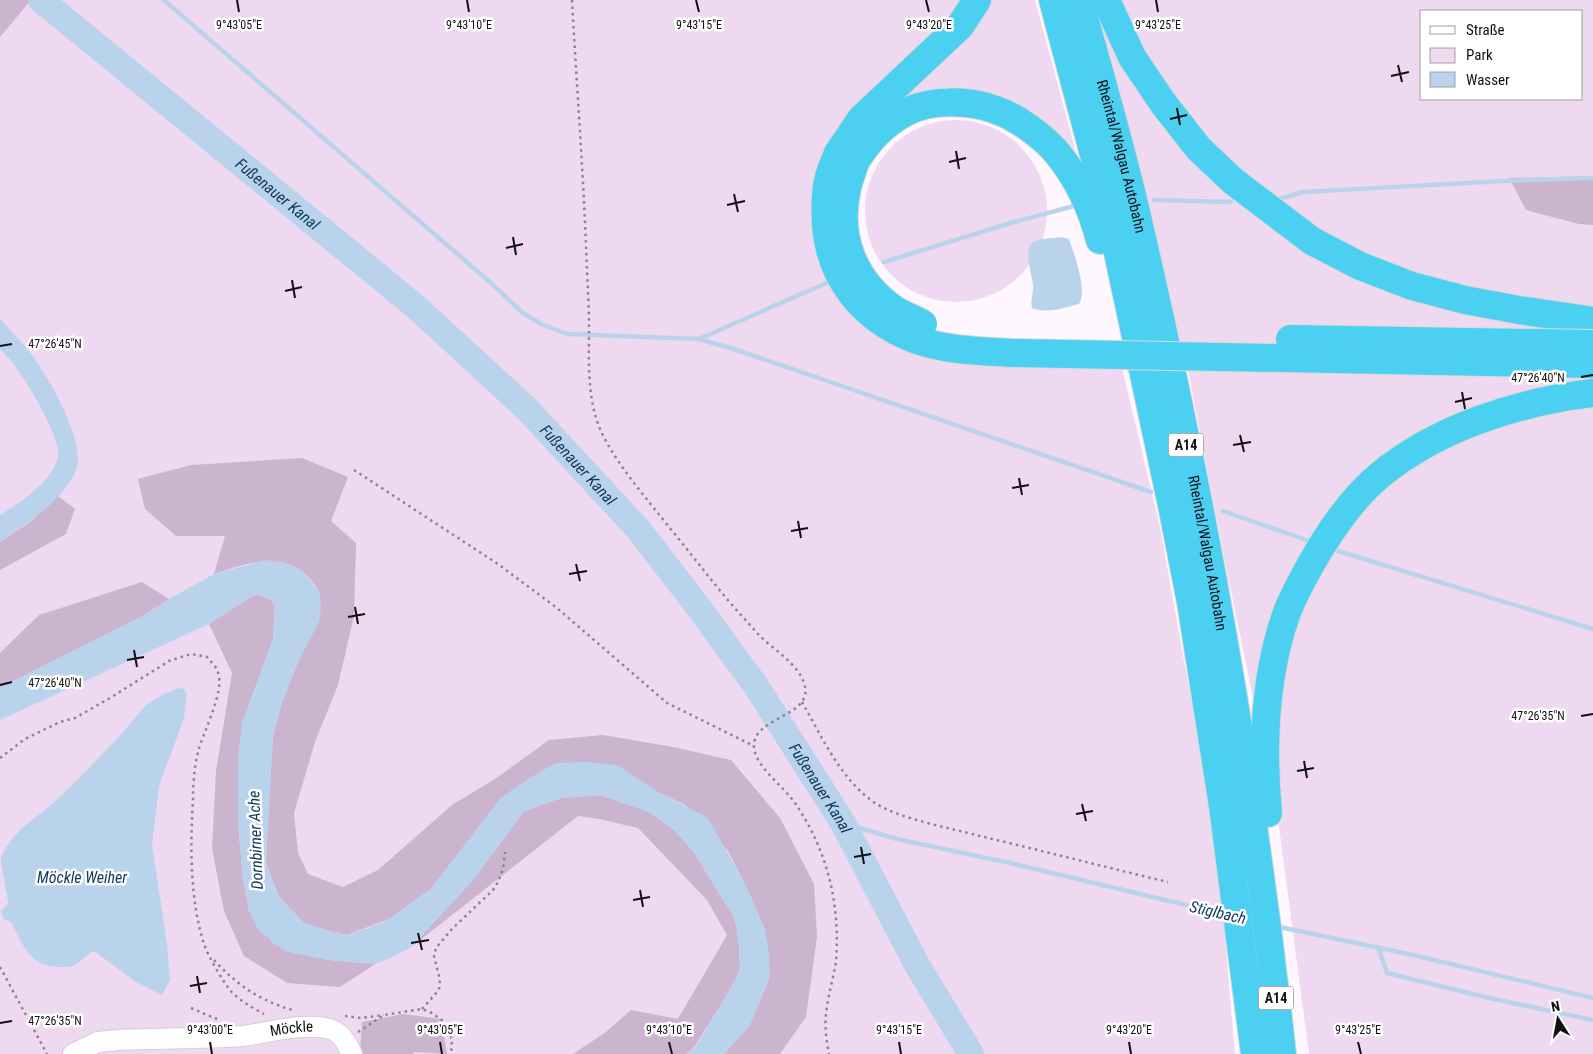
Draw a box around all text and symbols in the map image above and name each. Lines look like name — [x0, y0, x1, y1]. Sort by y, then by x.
legend — [1420, 10, 1583, 100]
text: 9°43'05"E — [216, 18, 262, 32]
text: 9°43'10"E — [446, 18, 492, 32]
text: 9°43'15"E — [676, 18, 722, 32]
text: 9°43'20"E — [906, 18, 952, 32]
text: 9°43'25"E — [1135, 18, 1181, 32]
text: Straße — [1466, 21, 1505, 39]
text: Park — [1466, 46, 1493, 64]
text: Wasser — [1466, 71, 1510, 89]
street label: Rheintal/Walgau Autobahn — [1093, 78, 1149, 235]
water label: Fußenauer Kanal — [232, 154, 324, 234]
text: 47°26'45"N — [28, 337, 82, 351]
text: 47°26'40"N — [1511, 371, 1565, 385]
water label: Fußenauer Kanal — [536, 421, 620, 509]
road number: A14 — [1168, 434, 1204, 456]
street label: Rheintal/Walgau Autobahn — [1184, 474, 1231, 632]
text: 47°26'40"N — [28, 676, 82, 690]
text: 47°26'35"N — [1511, 709, 1565, 723]
water label: Fußenauer Kanal — [785, 740, 856, 837]
water label: Dornbirner Ache — [244, 790, 267, 890]
water label: Möckle Weiher — [37, 868, 128, 887]
water label: Stiglbach — [1188, 897, 1248, 928]
road number: A14 — [1258, 986, 1294, 1010]
north arrow — [1533, 994, 1583, 1044]
text: N — [1550, 998, 1561, 1015]
text: 47°26'35"N — [28, 1014, 82, 1028]
street label: Möckle — [269, 1018, 313, 1040]
text: 9°43'00"E — [187, 1023, 233, 1037]
text: 9°43'05"E — [417, 1023, 463, 1037]
text: 9°43'10"E — [646, 1023, 692, 1037]
text: 9°43'15"E — [876, 1023, 922, 1037]
text: 9°43'20"E — [1106, 1023, 1152, 1037]
text: 9°43'25"E — [1335, 1023, 1381, 1037]

